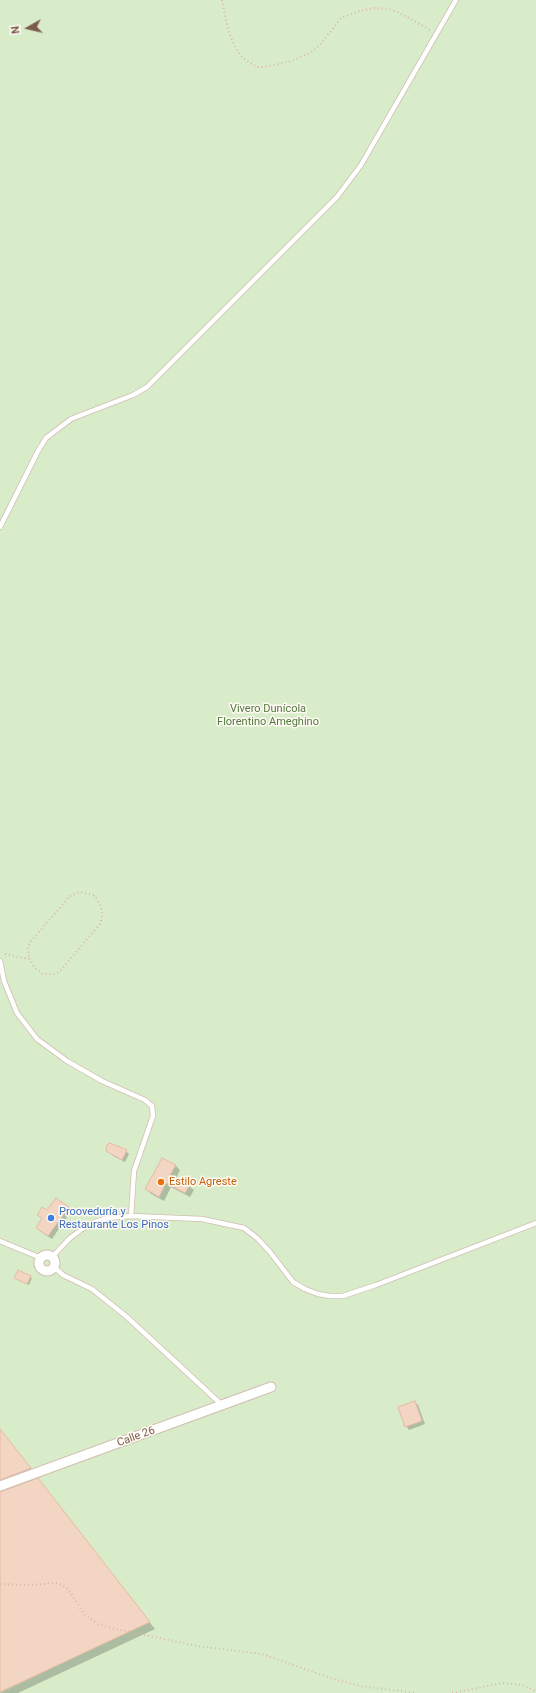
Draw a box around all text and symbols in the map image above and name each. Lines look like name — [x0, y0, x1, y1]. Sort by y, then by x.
north arrow — [8, 8, 48, 48]
text: N — [9, 25, 23, 34]
park label: Vivero Dunícola Florentino Ameghino — [217, 702, 319, 728]
place label: Estilo Agreste — [169, 1175, 237, 1189]
marker: Estilo Agreste — [156, 1177, 166, 1187]
place label: Prooveduría y Restaurante Los Pinos — [59, 1205, 169, 1231]
marker: Prooveduría y Restaurante Los Pinos — [46, 1213, 56, 1223]
street label: Calle 26 — [115, 1424, 157, 1450]

